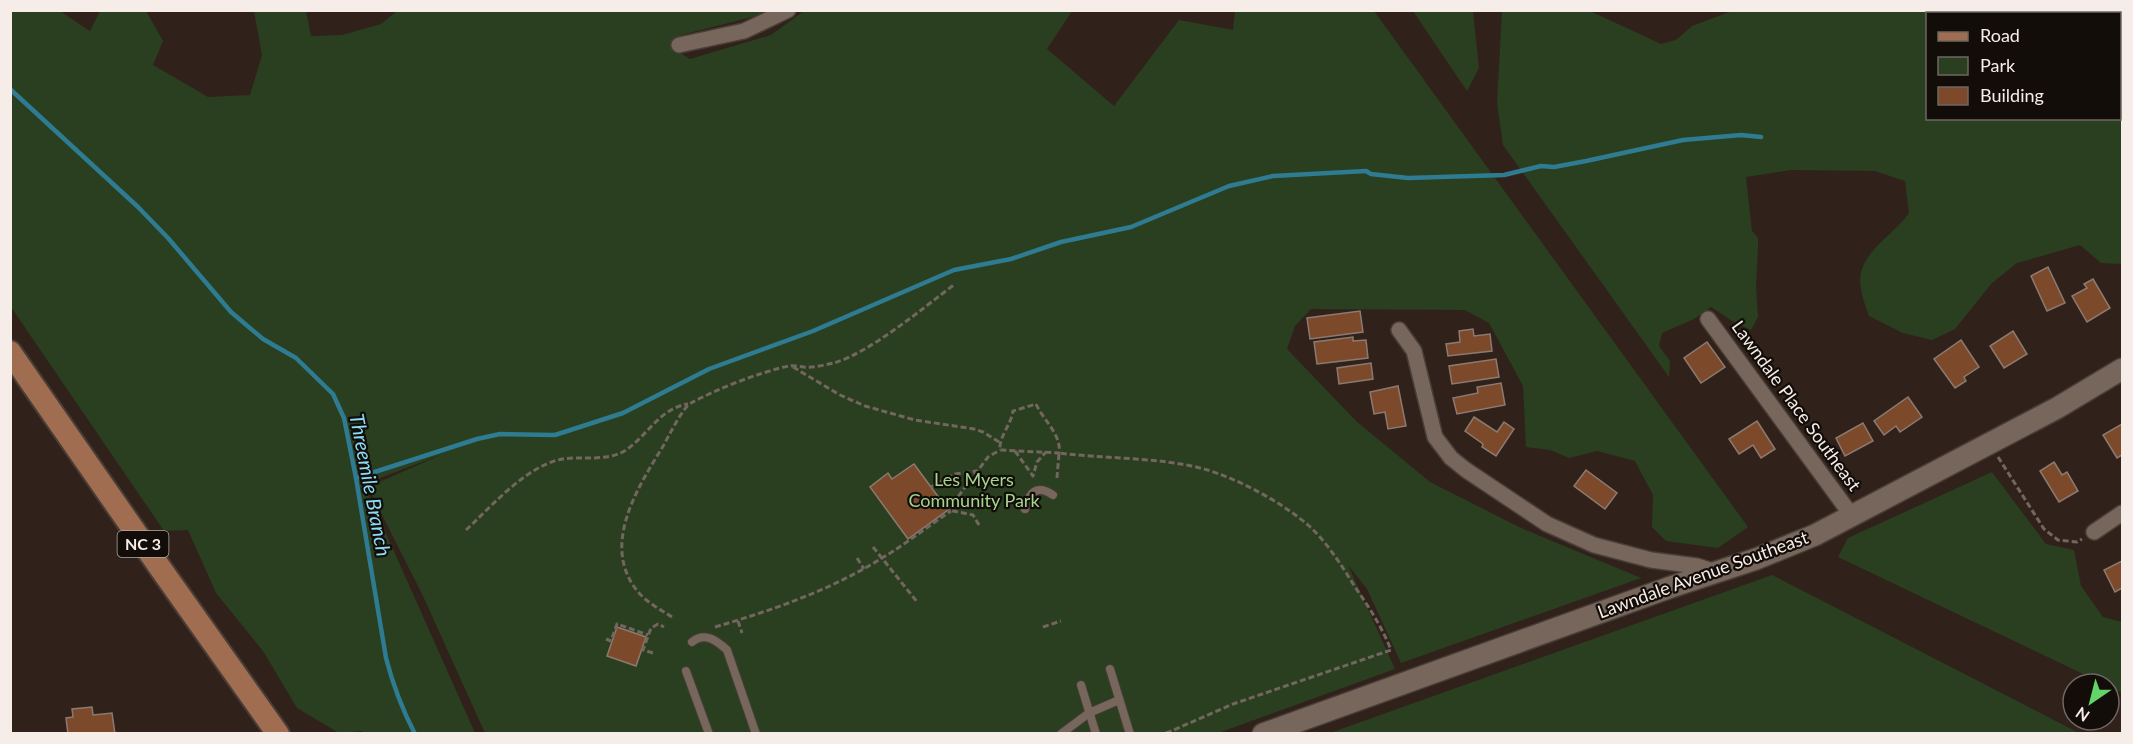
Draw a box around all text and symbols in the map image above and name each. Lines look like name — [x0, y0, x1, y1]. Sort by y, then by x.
legend — [1926, 12, 2121, 120]
text: Road — [1980, 24, 2020, 46]
text: Park — [1980, 54, 2016, 76]
text: Building — [1980, 84, 2044, 106]
street label: Lawndale Place Southeast — [1728, 316, 1866, 495]
water label: Threemile Branch — [345, 412, 397, 558]
park label: Les Myers Community Park — [908, 468, 1040, 511]
street label: Lawndale Avenue Southeast — [1594, 525, 1811, 622]
road number: NC 3 — [118, 531, 168, 557]
north arrow — [2061, 672, 2121, 732]
text: N — [2072, 703, 2093, 726]

